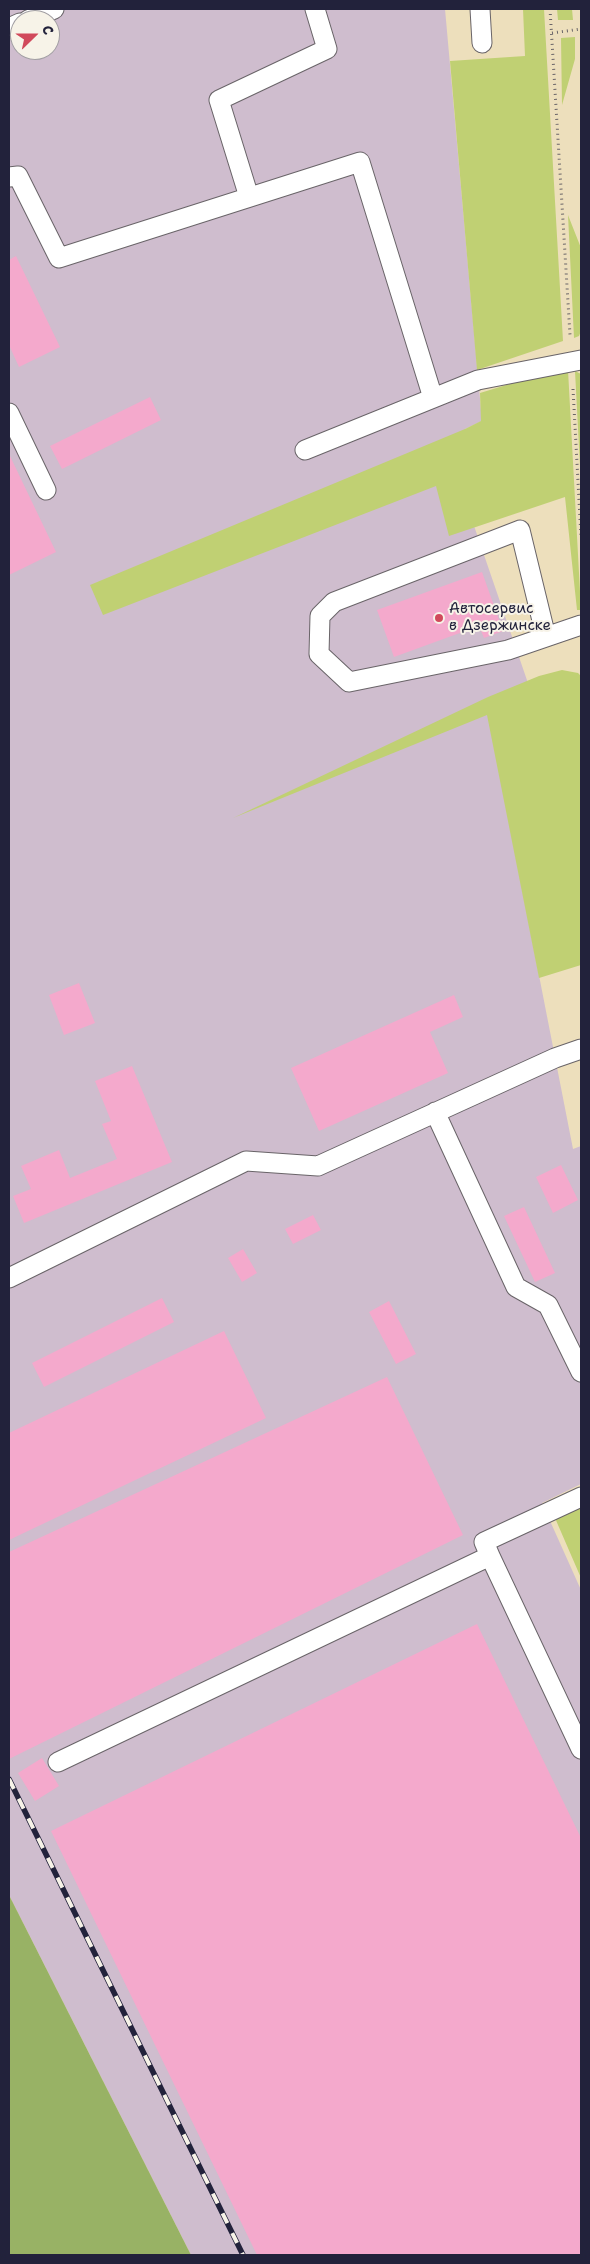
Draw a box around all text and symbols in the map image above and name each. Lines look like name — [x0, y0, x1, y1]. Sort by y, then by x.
north arrow — [10, 10, 60, 60]
text: С — [38, 22, 58, 37]
place label: Автосервис в Дзержинске — [449, 600, 551, 635]
marker: Автосервис в Дзержинске — [433, 612, 445, 624]

